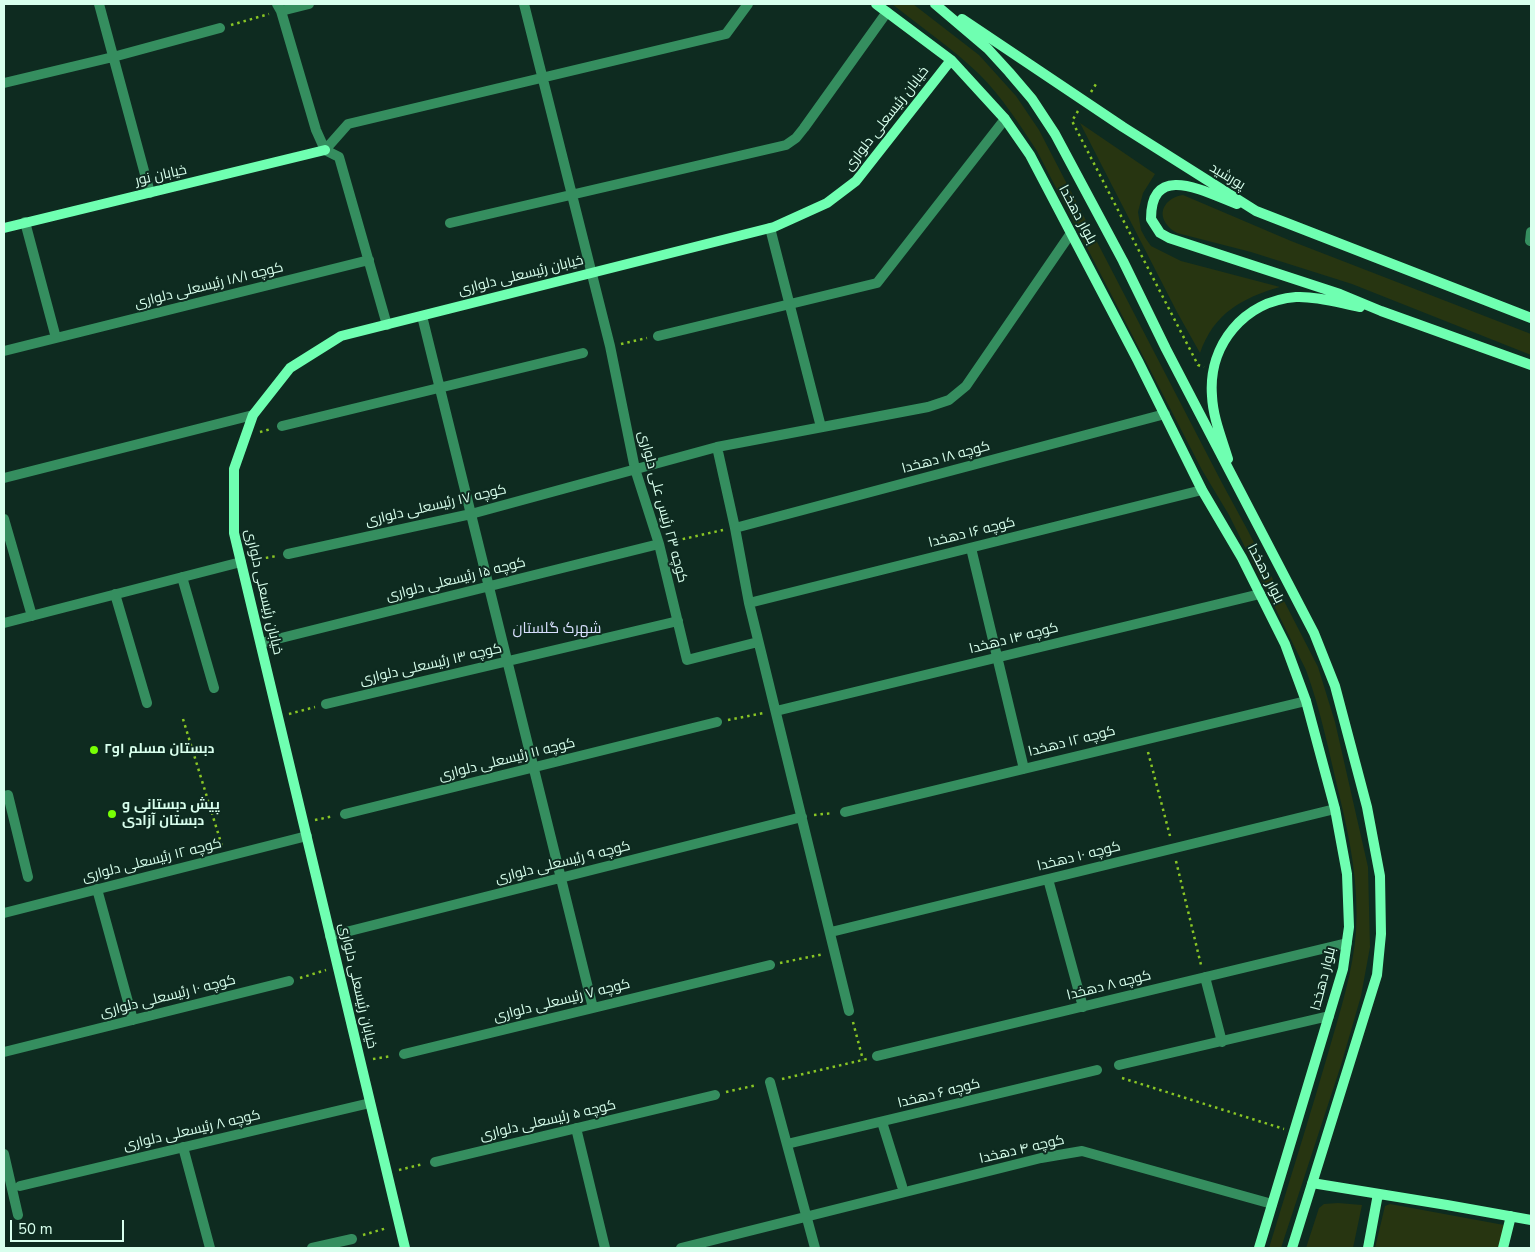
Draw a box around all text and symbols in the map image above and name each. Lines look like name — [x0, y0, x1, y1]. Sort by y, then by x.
street label: خیابان رئیسعلی دلواری — [841, 63, 933, 175]
street label: پورشید — [1206, 160, 1248, 194]
street label: خیابان نور — [134, 162, 188, 190]
street label: بلوار دهخدا — [1054, 182, 1100, 248]
street label: خیابان رئیسعلی دلواری — [457, 252, 585, 300]
street label: کوچه ۱۸/۱ رئیسعلی دلواری — [133, 259, 285, 313]
street label: کوچه ۲۳ رئیس علی دلواری — [634, 429, 690, 585]
street label: کوچه ۱۸ دهخدا — [900, 438, 992, 478]
street label: کوچه ۱۷ رئیسعلی دلواری — [364, 482, 508, 530]
street label: کوچه ۱۶ دهخدا — [927, 514, 1017, 552]
street label: خیابان رئیسعلی دلواری — [240, 528, 286, 656]
street label: بلوار دهخدا — [1243, 541, 1287, 607]
street label: کوچه ۱۵ رئیسعلی دلواری — [384, 555, 528, 605]
district label: شهرک گلستان — [513, 620, 601, 638]
street label: کوچه ۱۴ دهخدا — [968, 620, 1060, 658]
street label: کوچه ۱۳ رئیسعلی دلواری — [358, 640, 504, 690]
street label: کوچه ۱۲ دهخدا — [1027, 723, 1117, 761]
street label: کوچه ۱۱ رئیسعلی دلواری — [437, 735, 577, 785]
place label: دبستان مسلم ۱و۲ — [104, 742, 214, 758]
marker: دبستان مسلم ۱و۲ — [88, 744, 100, 756]
place label: پیش دبستانی و دبستان آزادی — [122, 798, 220, 830]
marker: پیش دبستانی و دبستان آزادی — [106, 808, 118, 820]
street label: کوچه ۱۲ رئیسعلی دلواری — [81, 836, 223, 886]
street label: کوچه ۹ رئیسعلی دلواری — [494, 838, 632, 888]
street label: کوچه ۱۰ دهخدا — [1036, 839, 1122, 875]
street label: خیابان رئیسعلی دلواری — [334, 922, 380, 1050]
street label: بلوار دهخدا — [1308, 946, 1340, 1012]
street label: کوچه ۸ دهخدا — [1065, 967, 1153, 1005]
street label: کوچه ۱۰ رئیسعلی دلواری — [98, 972, 238, 1022]
street label: کوچه ۷ رئیسعلی دلواری — [492, 976, 632, 1026]
street label: کوچه ۶ دهخدا — [896, 1076, 982, 1112]
street label: کوچه ۵ رئیسعلی دلواری — [478, 1097, 618, 1145]
street label: کوچه ۸ رئیسعلی دلواری — [122, 1107, 262, 1155]
street label: کوچه ۴ دهخدا — [978, 1132, 1066, 1168]
scale bar — [12, 1210, 126, 1242]
text: 50 m — [18, 1219, 53, 1239]

